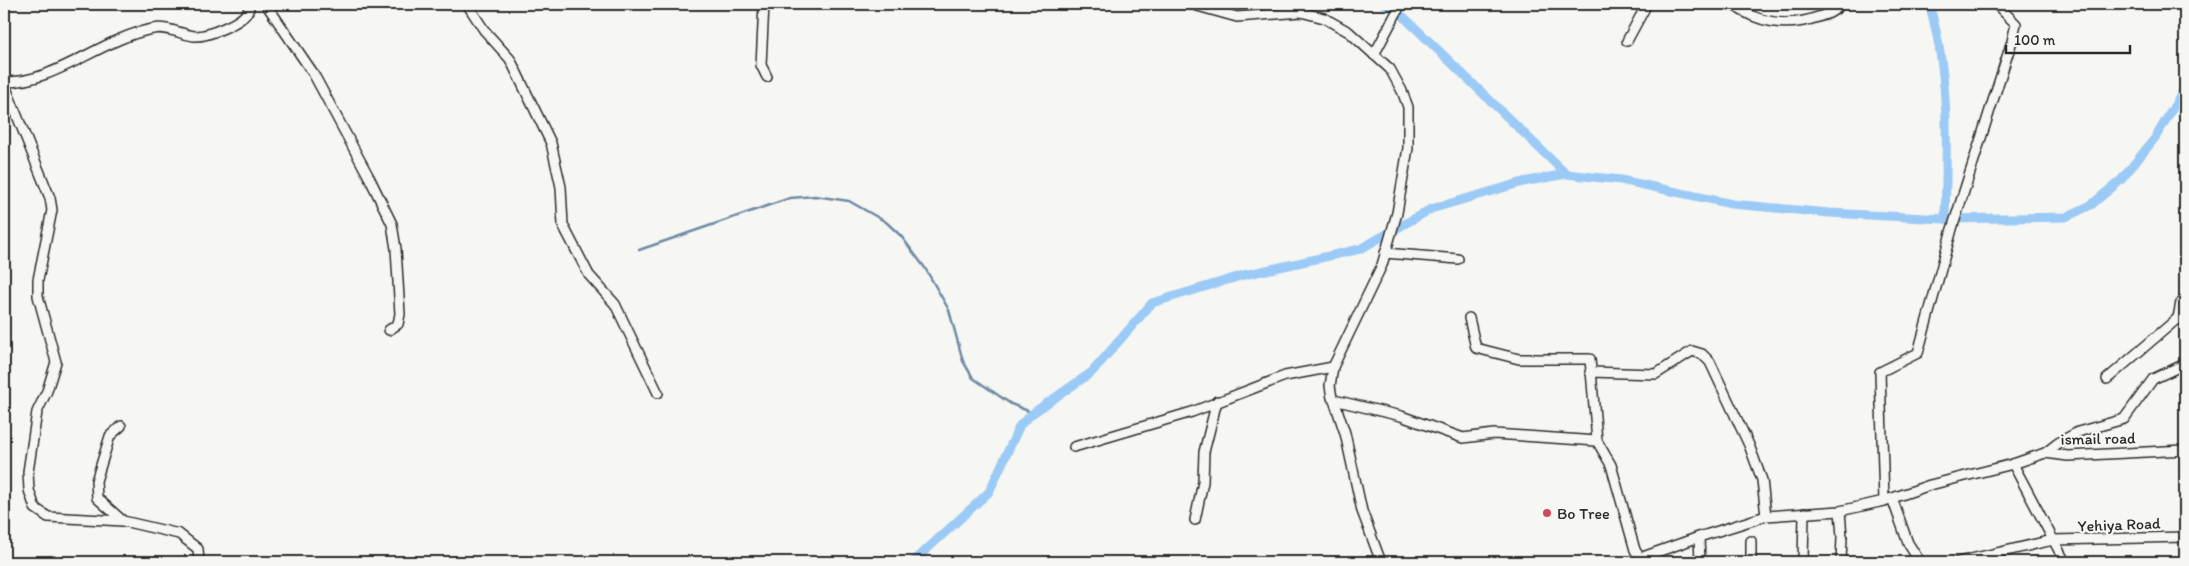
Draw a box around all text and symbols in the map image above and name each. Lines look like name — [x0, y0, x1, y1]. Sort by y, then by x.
scale bar — [2006, 22, 2130, 54]
text: 100 m — [2014, 31, 2056, 49]
street label: ismail road — [2060, 428, 2136, 449]
place label: Bo Tree — [1557, 504, 1610, 523]
marker: Bo Tree — [1541, 507, 1553, 519]
street label: Yehiya Road — [2077, 514, 2161, 535]

